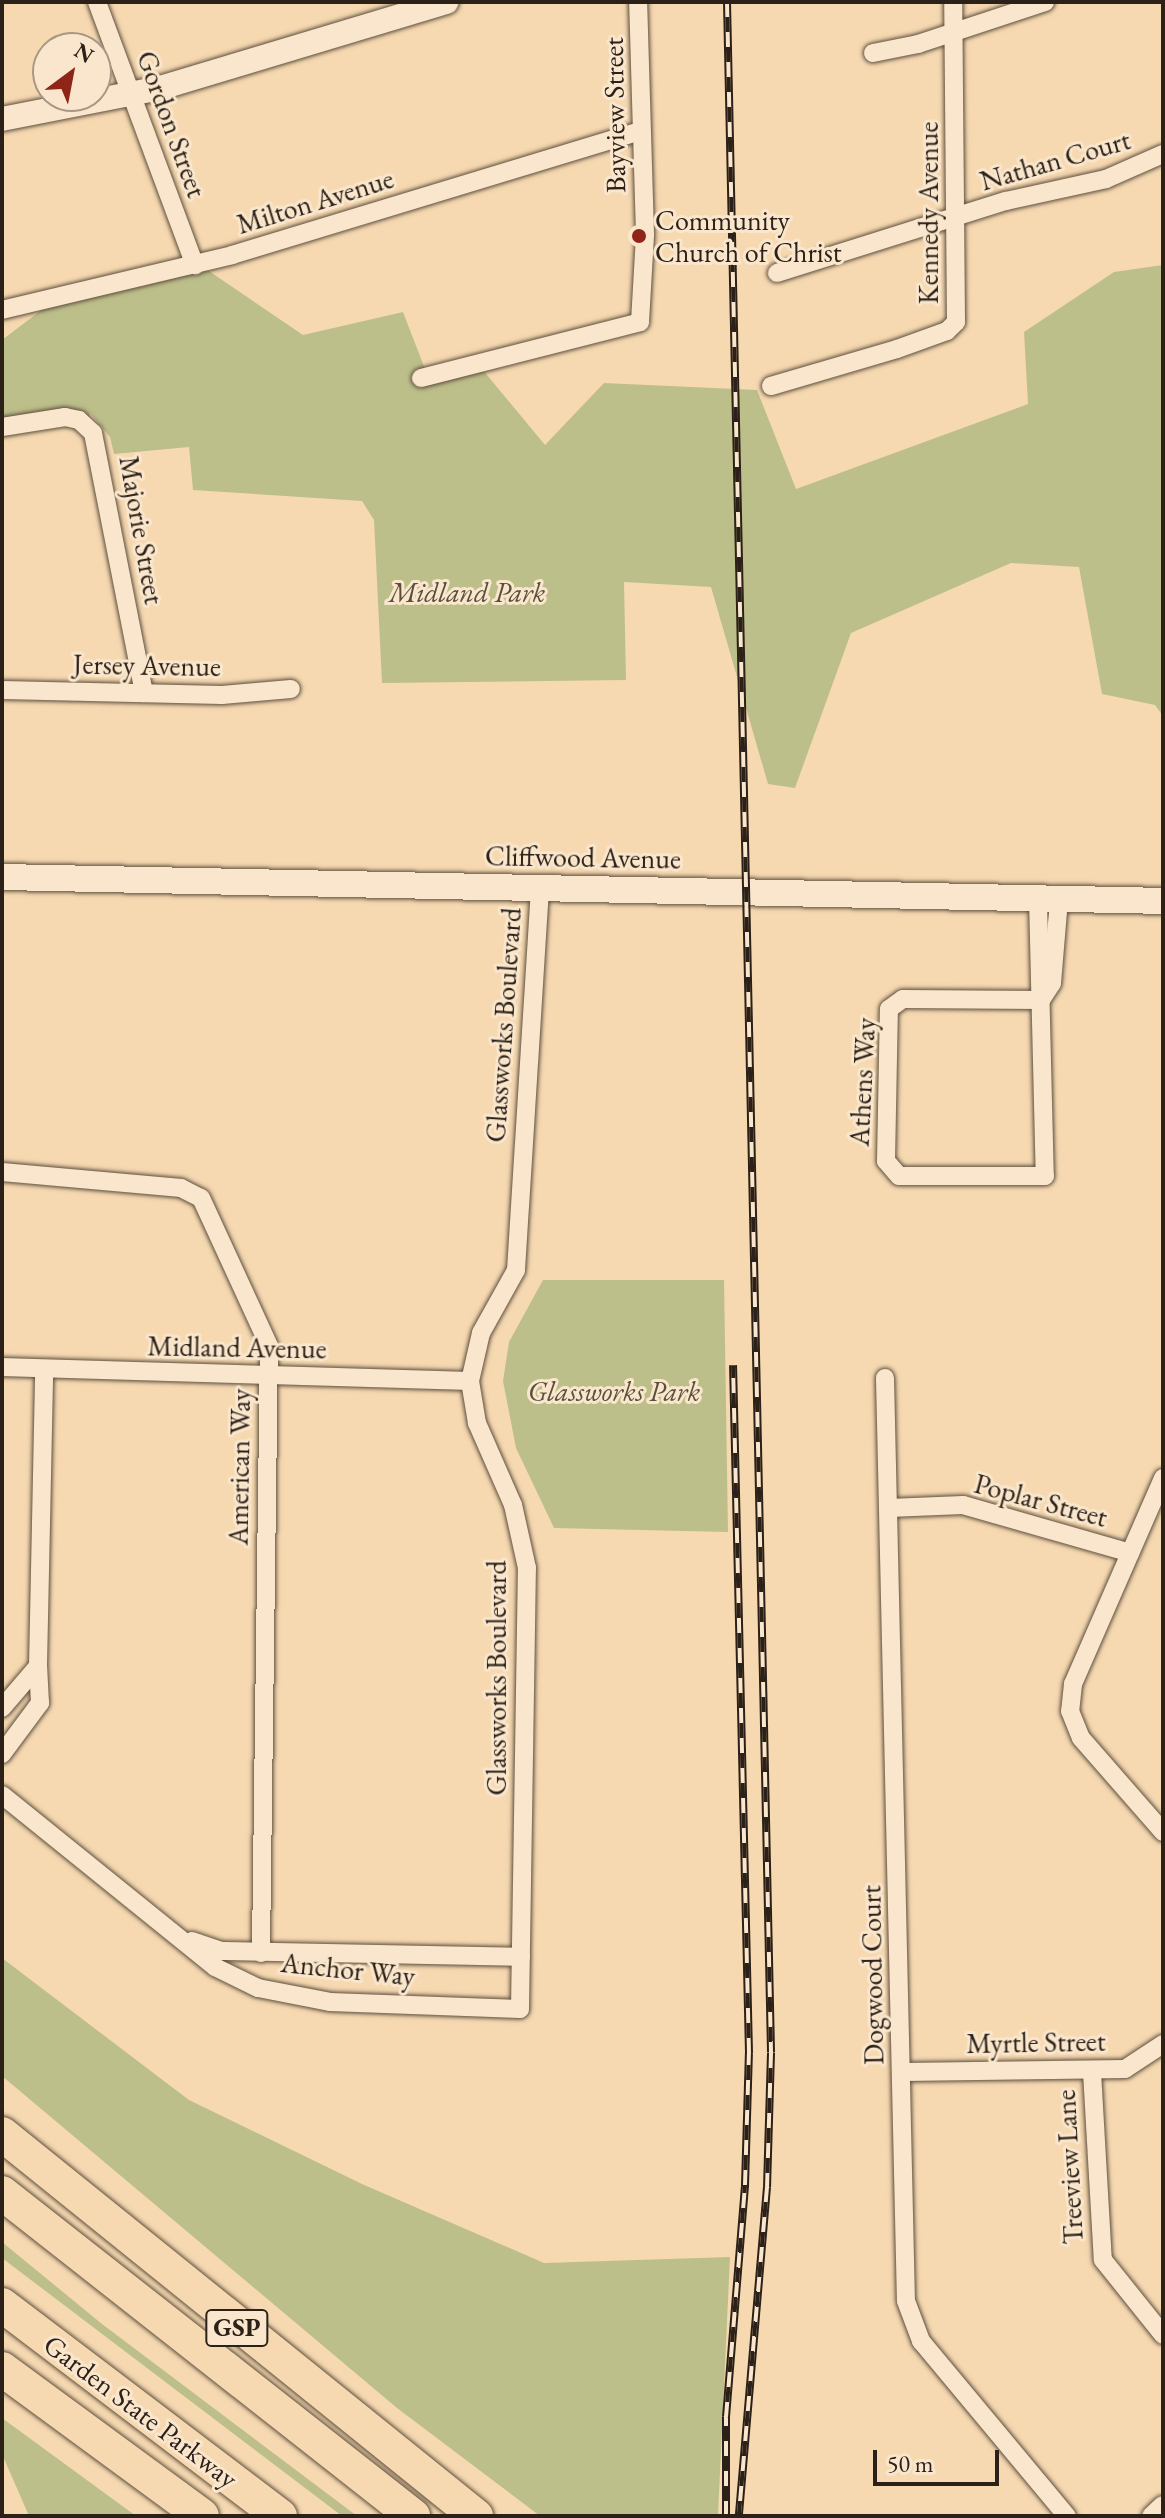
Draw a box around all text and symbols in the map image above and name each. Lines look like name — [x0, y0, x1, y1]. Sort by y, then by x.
north arrow — [32, 32, 112, 112]
text: N — [69, 36, 99, 70]
street label: Bayview Street — [596, 37, 632, 193]
street label: Gordon Street — [130, 46, 214, 202]
street label: Kennedy Avenue — [911, 122, 945, 304]
street label: Nathan Court — [976, 123, 1134, 197]
street label: Milton Avenue — [233, 161, 397, 241]
place label: Community Church of Christ — [655, 203, 842, 269]
marker: Community Church of Christ — [630, 227, 648, 245]
street label: Majorie Street — [112, 453, 172, 607]
park label: Midland Park — [389, 575, 545, 609]
street label: Jersey Avenue — [73, 647, 221, 683]
street label: Cliffwood Avenue — [485, 838, 681, 876]
street label: Glassworks Boulevard — [478, 907, 528, 1143]
street label: Athens Way — [842, 1017, 882, 1147]
street label: Midland Avenue — [147, 1329, 327, 1365]
park label: Glassworks Park — [528, 1374, 700, 1408]
street label: American Way — [221, 1388, 257, 1546]
street label: Poplar Street — [971, 1466, 1111, 1534]
street label: Glassworks Boulevard — [479, 1560, 513, 1796]
street label: Dogwood Court — [854, 1885, 890, 2065]
street label: Anchor Way — [279, 1945, 417, 1993]
street label: Myrtle Street — [966, 2024, 1106, 2060]
street label: Treeview Lane — [1048, 2089, 1090, 2245]
road number: GSP — [205, 2306, 269, 2350]
street label: Garden State Parkway — [37, 2327, 245, 2495]
scale bar — [877, 2434, 1003, 2484]
text: 50 m — [887, 2448, 934, 2479]

